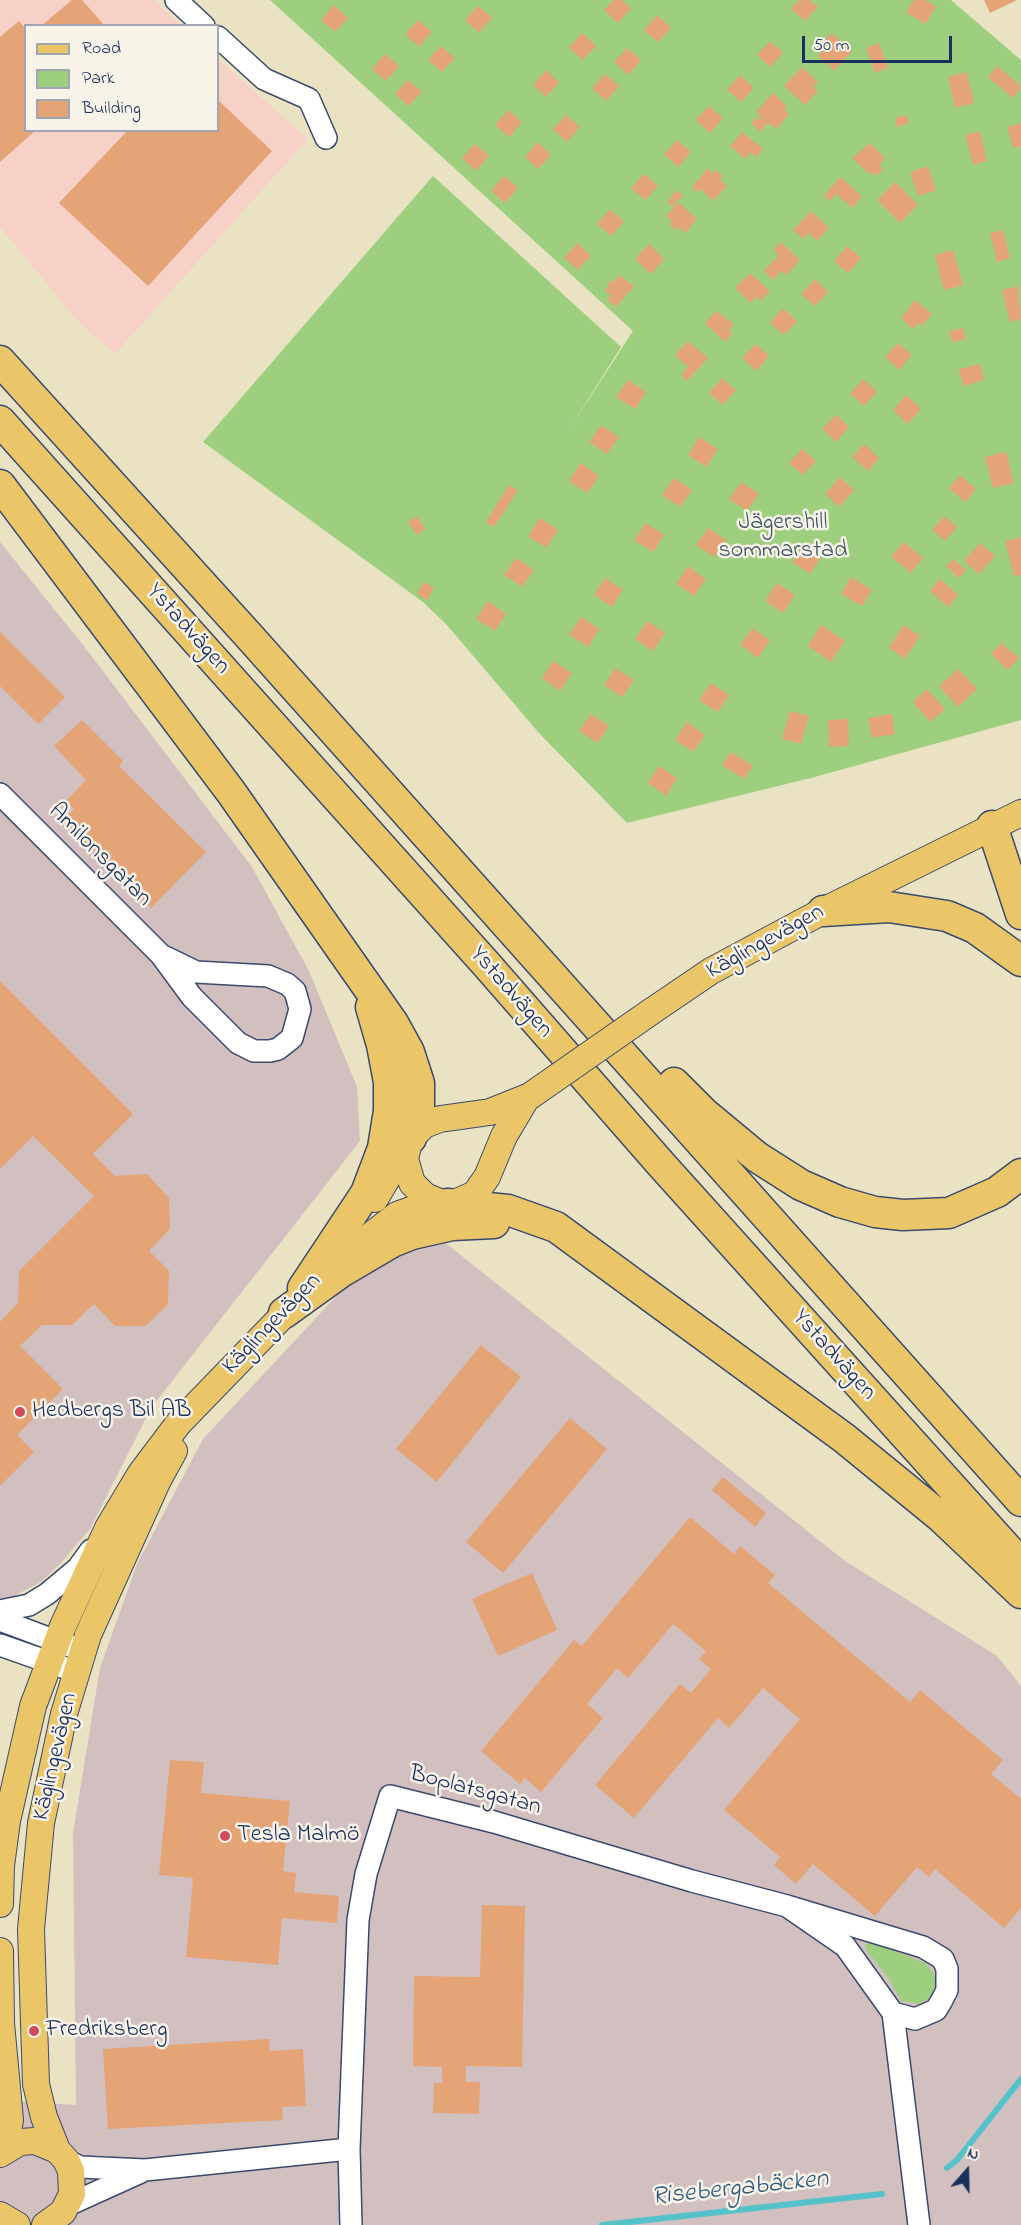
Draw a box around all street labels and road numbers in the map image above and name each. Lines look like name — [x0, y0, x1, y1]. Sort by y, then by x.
street label: Ystadvägen — [139, 579, 235, 681]
street label: Amilonsgatan — [41, 798, 157, 914]
street label: Käglingevägen — [702, 899, 830, 987]
street label: Ystadvägen — [462, 941, 558, 1045]
street label: Käglingevägen — [217, 1268, 329, 1382]
street label: Ystadvägen — [785, 1305, 881, 1407]
street label: Käglingevägen — [28, 1690, 86, 1824]
street label: Boplatsgatan — [406, 1761, 544, 1823]

